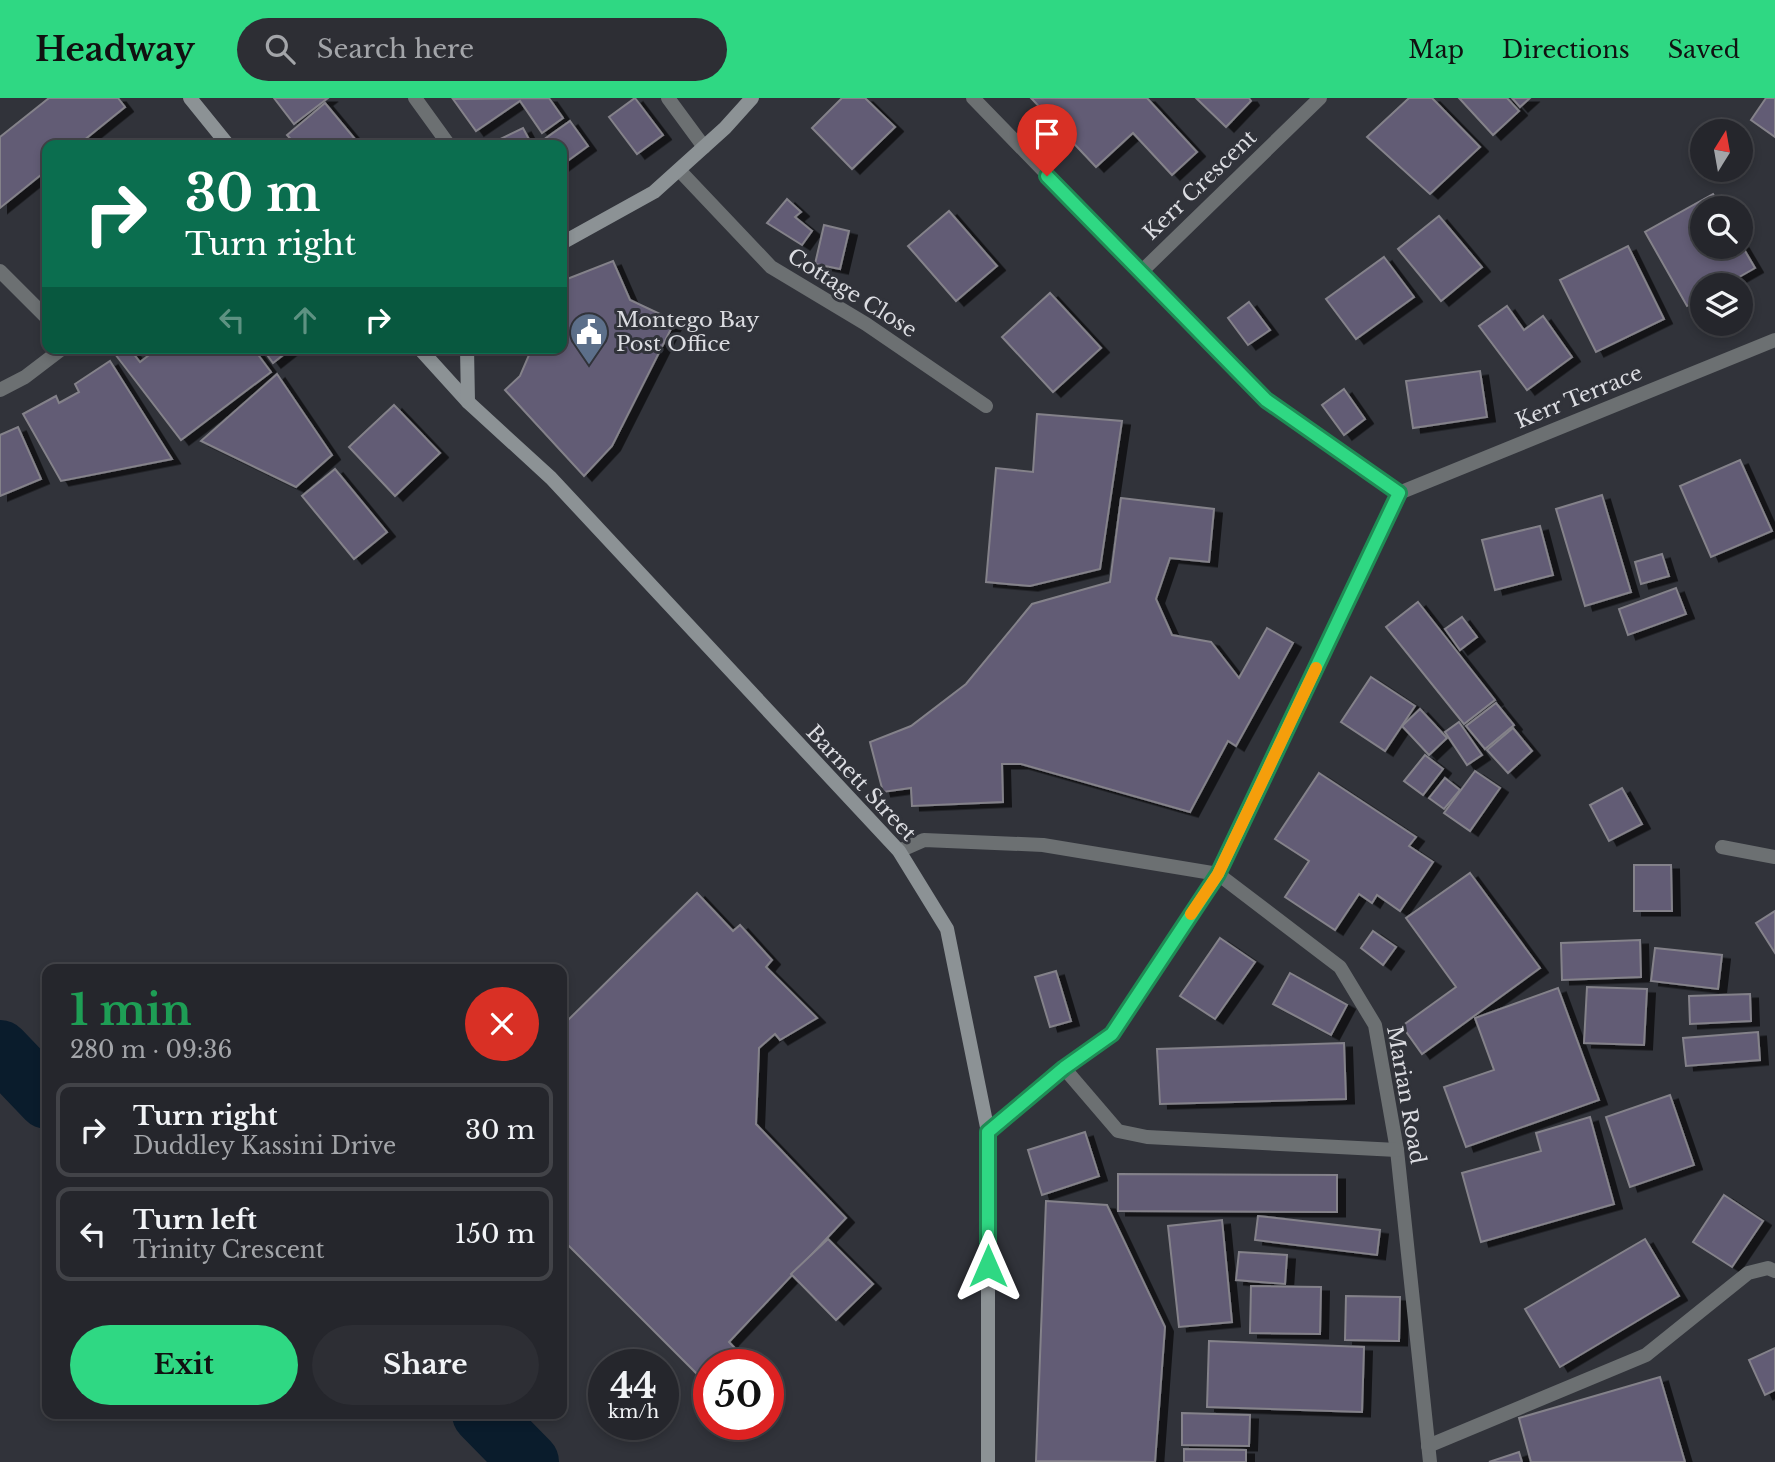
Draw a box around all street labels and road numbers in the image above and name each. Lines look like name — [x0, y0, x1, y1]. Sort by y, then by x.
street label: Kerr Crescent — [1138, 124, 1262, 246]
street label: Cottage Close — [783, 243, 921, 343]
street label: Kerr Terrace — [1512, 360, 1646, 434]
street label: Barnett Street — [801, 720, 921, 847]
street label: Marian Road — [1381, 1024, 1431, 1166]

